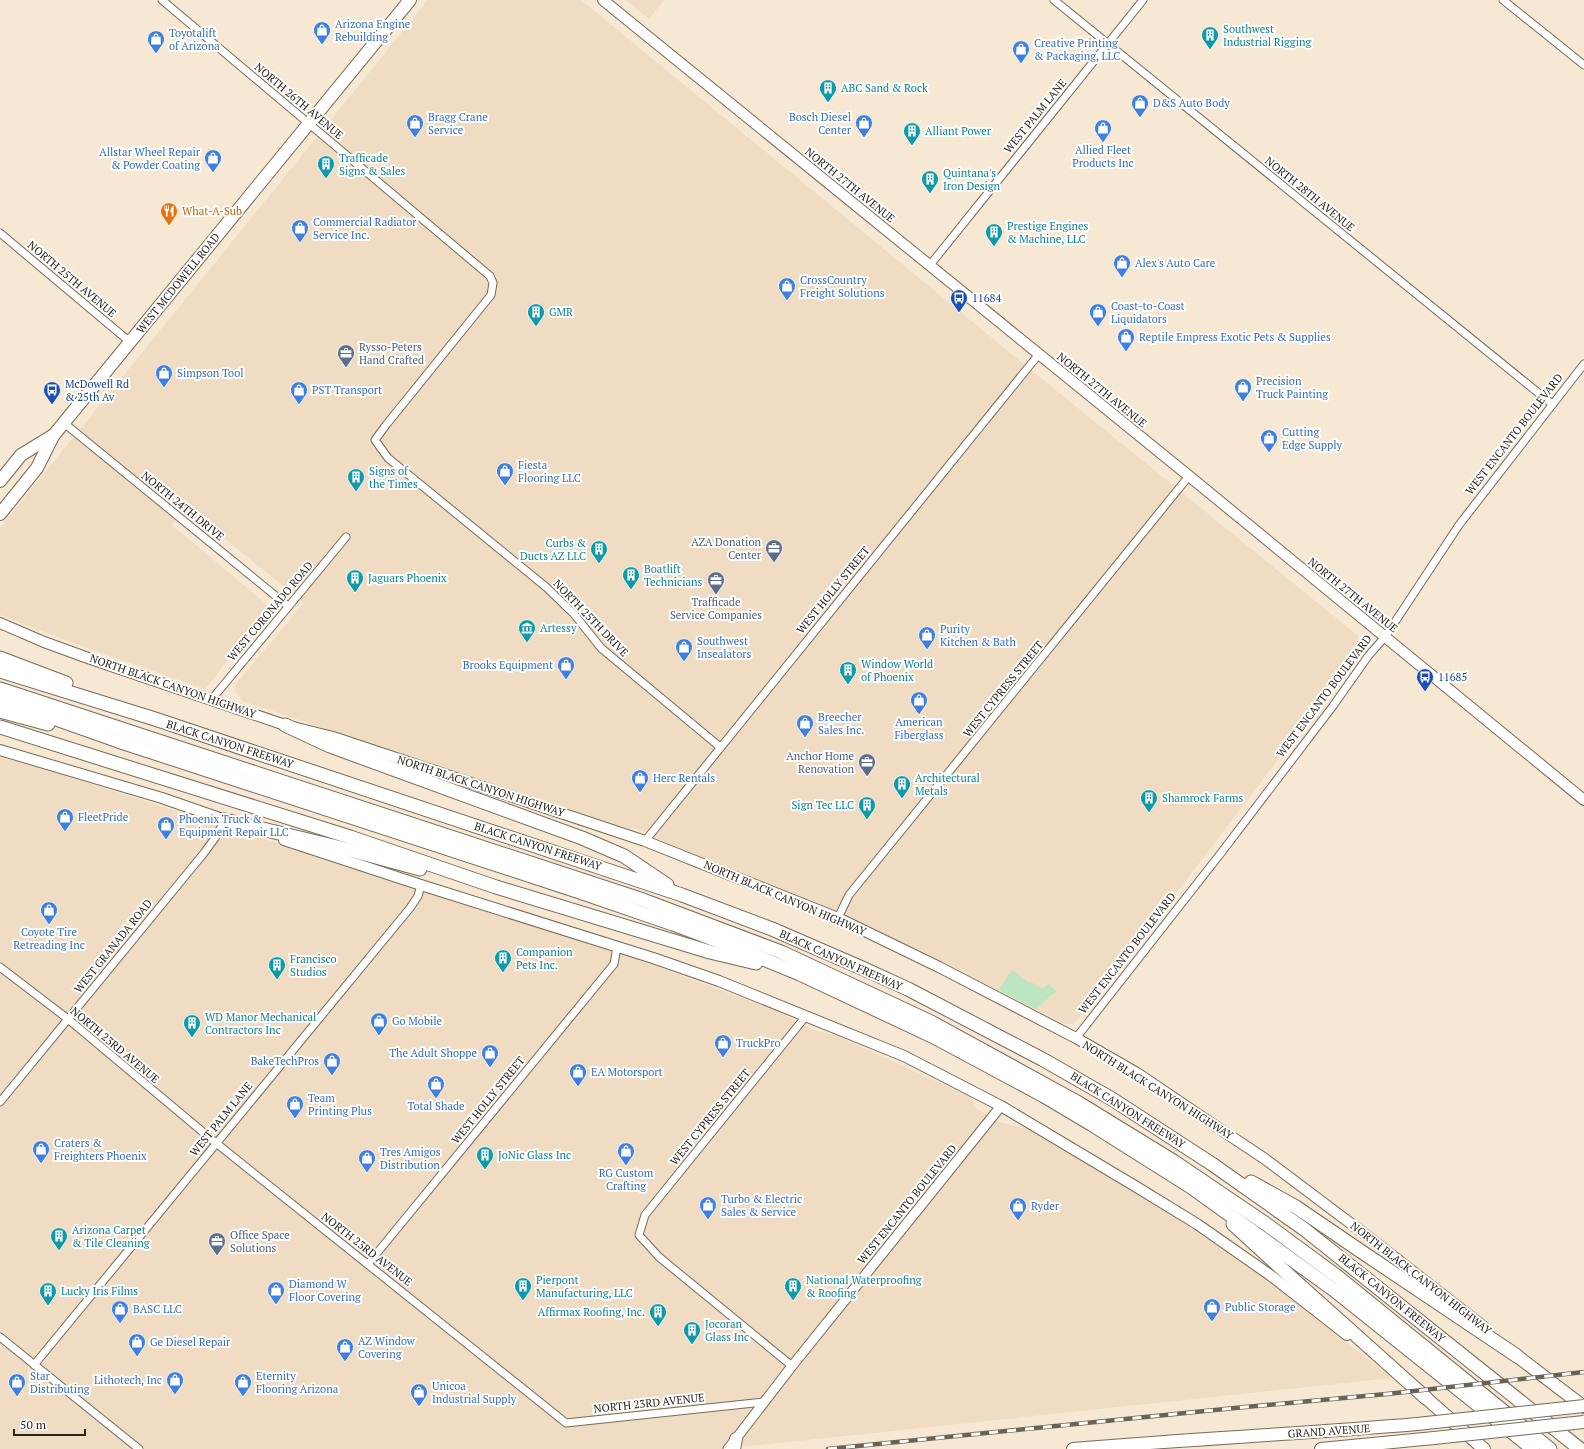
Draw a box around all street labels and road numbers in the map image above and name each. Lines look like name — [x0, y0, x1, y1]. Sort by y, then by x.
street label: NORTH 26TH AVENUE — [252, 60, 346, 142]
street label: WEST PALM LANE — [1001, 76, 1069, 156]
street label: NORTH 27TH AVENUE — [802, 145, 898, 225]
street label: NORTH 28TH AVENUE — [1262, 154, 1358, 234]
street label: WEST MCDOWELL ROAD — [133, 230, 223, 336]
street label: NORTH 25TH AVENUE — [25, 238, 119, 320]
street label: NORTH 27TH AVENUE — [1054, 350, 1150, 430]
street label: WEST ENCANTO BOULEVARD — [1462, 371, 1566, 497]
street label: NORTH 24TH DRIVE — [139, 468, 227, 544]
street label: WEST HOLLY STREET — [793, 543, 873, 637]
street label: NORTH 27TH AVENUE — [1305, 555, 1401, 635]
street label: WEST CORONADO ROAD — [224, 558, 316, 664]
street label: NORTH 25TH DRIVE — [551, 576, 631, 660]
street label: WEST ENCANTO BOULEVARD — [1273, 632, 1375, 760]
street label: WEST CYPRESS STREET — [960, 638, 1046, 740]
street label: NORTH BLACK CANYON HIGHWAY — [88, 651, 259, 721]
street label: BLACK CANYON FREEWAY — [165, 717, 296, 772]
street label: NORTH BLACK CANYON HIGHWAY — [396, 752, 567, 820]
street label: BLACK CANYON FREEWAY — [473, 819, 604, 874]
street label: NORTH BLACK CANYON HIGHWAY — [702, 857, 869, 939]
street label: WEST ENCANTO BOULEVARD — [1075, 890, 1179, 1016]
street label: WEST GRANADA ROAD — [71, 896, 155, 996]
street label: BLACK CANYON FREEWAY — [777, 927, 905, 994]
street label: NORTH 23RD AVENUE — [68, 1004, 162, 1086]
street label: NORTH BLACK CANYON HIGHWAY — [1080, 1038, 1237, 1143]
street label: WEST HOLLY STREET — [448, 1053, 528, 1147]
street label: WEST CYPRESS STREET — [667, 1066, 753, 1168]
street label: BLACK CANYON FREEWAY — [1068, 1069, 1189, 1152]
street label: WEST PALM LANE — [187, 1079, 255, 1159]
street label: WEST ENCANTO BOULEVARD — [854, 1141, 960, 1267]
street label: NORTH 23RD AVENUE — [319, 1209, 415, 1289]
street label: NORTH BLACK CANYON HIGHWAY — [1348, 1219, 1495, 1338]
street label: BLACK CANYON FREEWAY — [1336, 1251, 1449, 1346]
street label: NORTH 23RD AVENUE — [593, 1390, 705, 1416]
street label: GRAND AVENUE — [1287, 1421, 1371, 1441]

